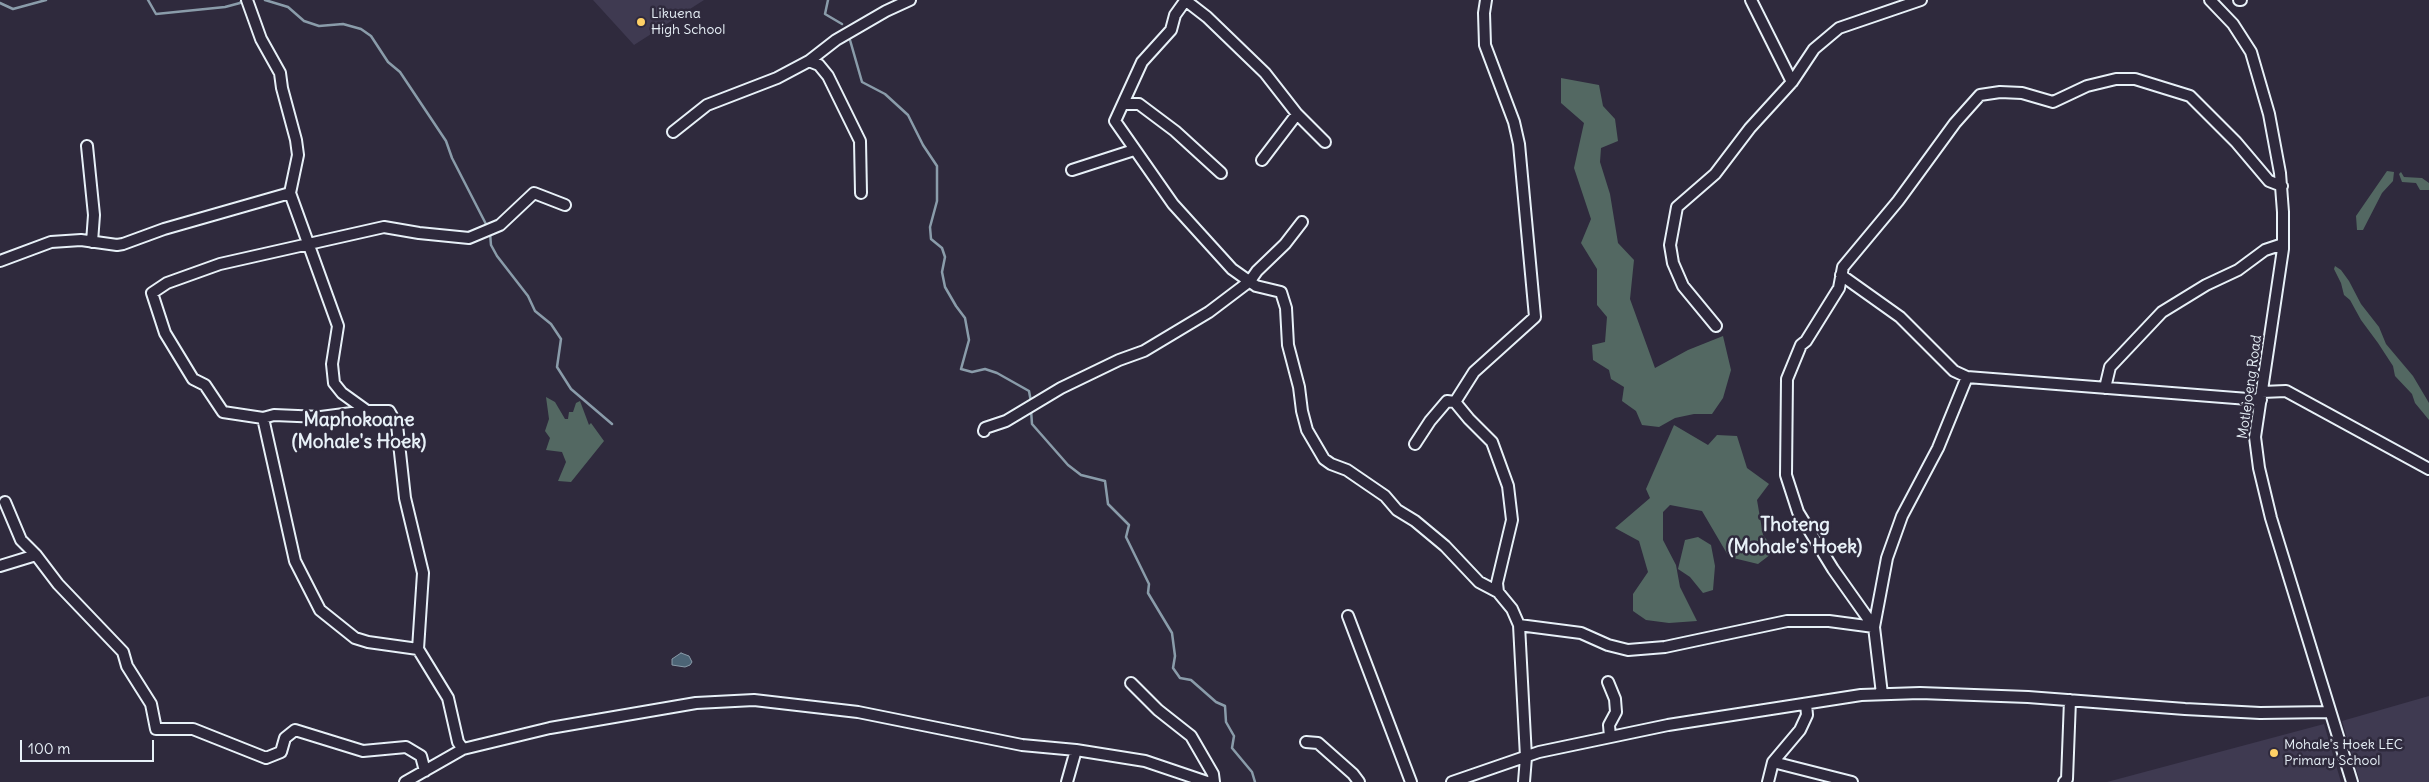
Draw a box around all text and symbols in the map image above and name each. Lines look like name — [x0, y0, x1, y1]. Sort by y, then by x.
place label: Likuena High School — [651, 6, 725, 38]
marker: Likuena High School — [635, 16, 647, 28]
street label: Motlejoeng Road — [2234, 334, 2266, 440]
district label: Maphokoane (Mohale's Hoek) — [292, 410, 426, 454]
district label: Thoteng (Mohale's Hoek) — [1728, 515, 1862, 559]
scale bar — [22, 730, 156, 762]
place label: Mohale's Hoek LEC Primary School — [2284, 737, 2403, 770]
text: 100 m — [28, 739, 70, 758]
marker: Mohale's Hoek LEC Primary School — [2268, 747, 2280, 759]

